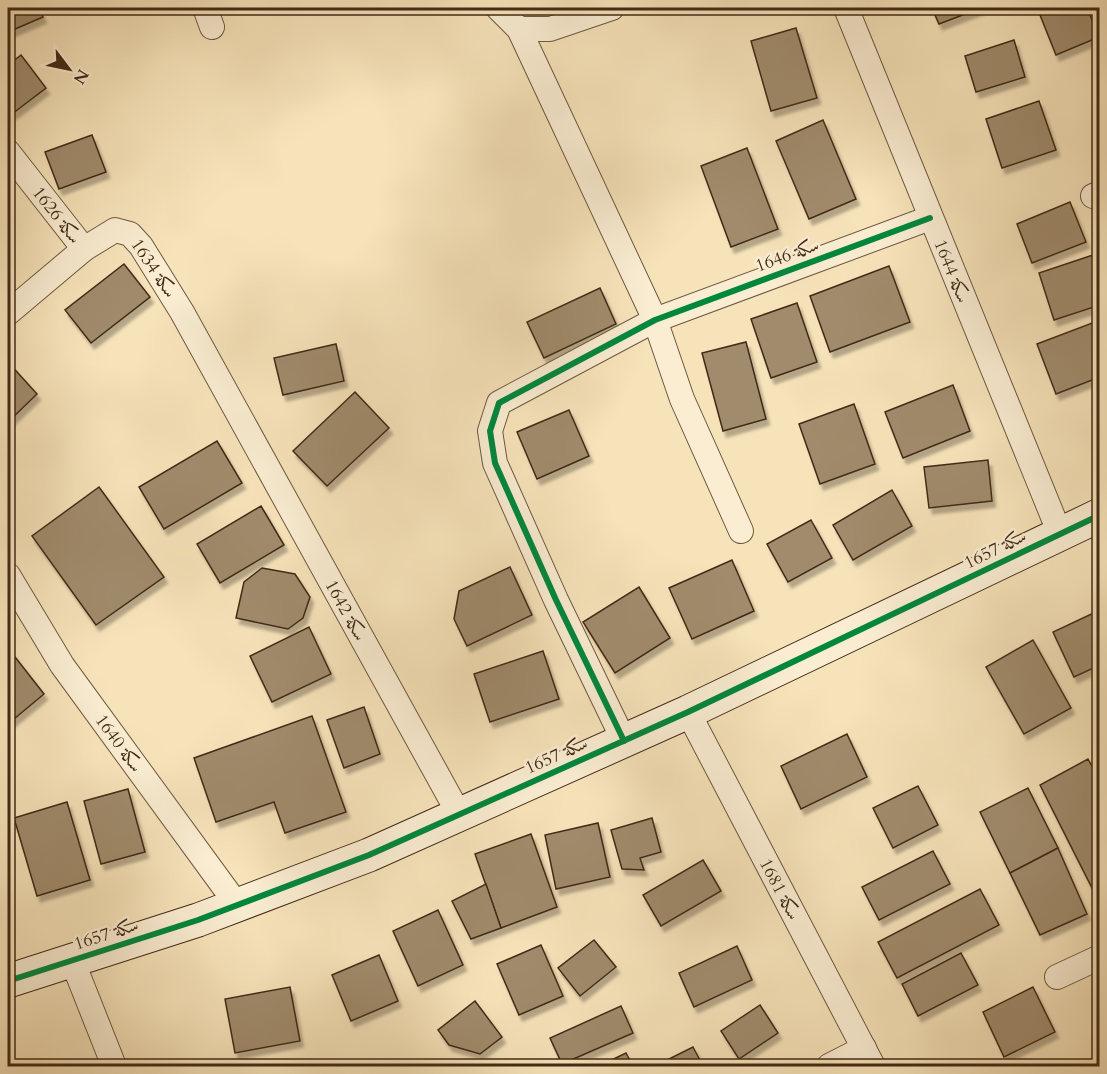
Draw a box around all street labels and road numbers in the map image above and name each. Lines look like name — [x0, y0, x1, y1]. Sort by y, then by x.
street label: سكة 1626 — [26, 181, 87, 249]
street label: سكة 1646 — [752, 232, 823, 279]
street label: سكة 1634 — [125, 234, 182, 303]
street label: سكة 1644 — [928, 236, 976, 307]
street label: سكة 1657 — [960, 524, 1031, 575]
street label: سكة 1642 — [319, 575, 373, 645]
street label: سكة 1640 — [89, 709, 148, 777]
street label: سكة 1657 — [521, 731, 592, 780]
street label: سكة 1681 — [753, 854, 806, 924]
street label: سكة 1657 — [71, 912, 142, 957]

